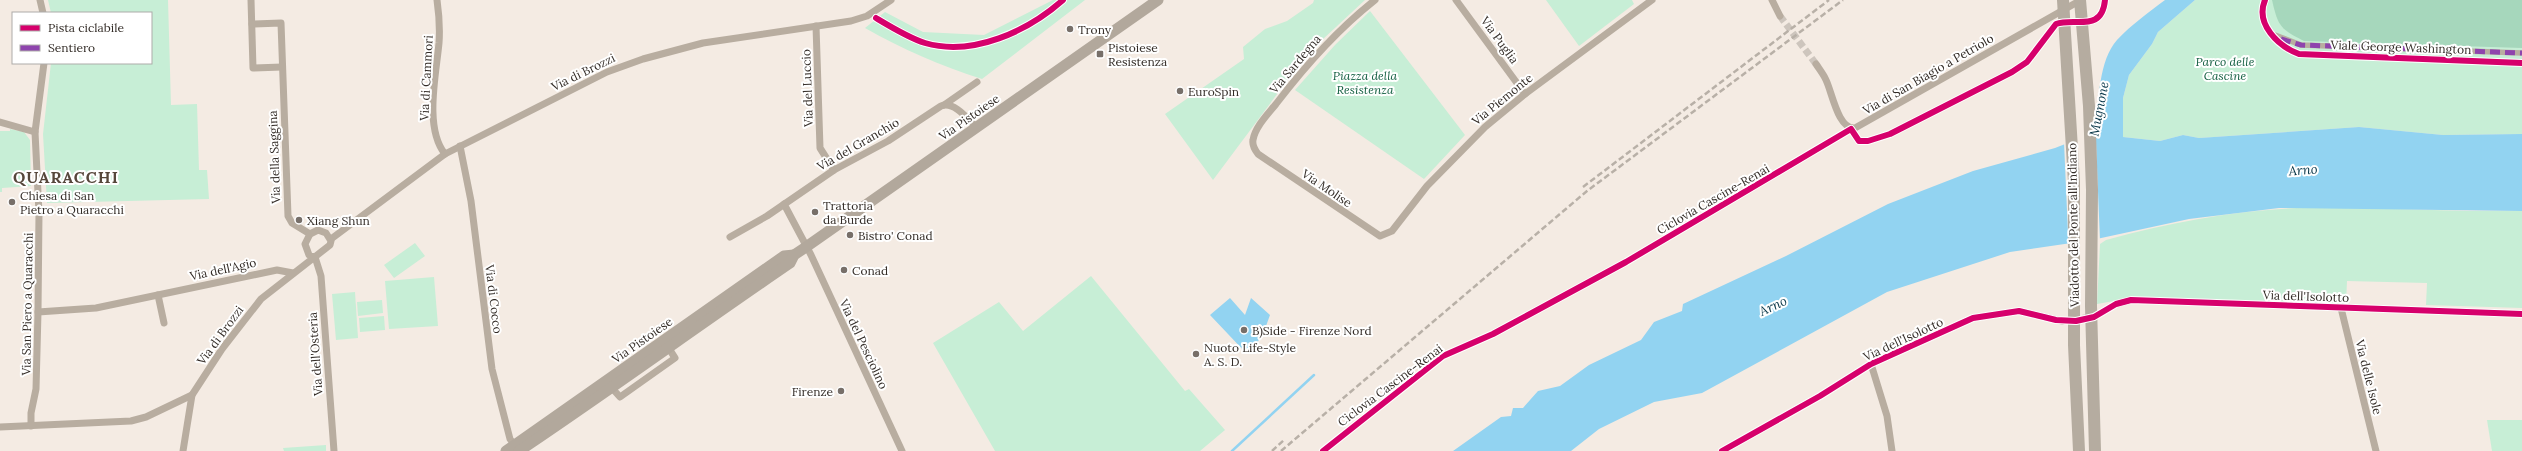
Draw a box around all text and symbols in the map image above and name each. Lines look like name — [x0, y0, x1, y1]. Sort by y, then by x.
legend — [12, 12, 152, 64]
street label: Via Puglia — [1477, 13, 1522, 66]
text: Pista ciclabile — [48, 20, 124, 35]
place label: Trony — [1078, 22, 1112, 37]
marker: Trony — [1065, 24, 1075, 34]
street label: Via di San Biagio a Petriolo — [1859, 30, 1996, 118]
street label: Via Sardegna — [1265, 31, 1324, 97]
street label: Via di Cammori — [416, 35, 436, 122]
street label: Viale George Washington — [2329, 37, 2472, 57]
text: Sentiero — [48, 40, 95, 55]
place label: Pistoiese Resistenza — [1108, 40, 1167, 69]
street label: Via del Luccio — [798, 49, 816, 128]
marker: Pistoiese Resistenza — [1095, 49, 1105, 59]
street label: Via di Brozzi — [548, 50, 617, 94]
park label: Parco delle Cascine — [2196, 54, 2255, 83]
park label: Piazza della Resistenza — [1333, 68, 1398, 97]
street label: Via Piemonte — [1468, 70, 1536, 129]
water label: Mugnone — [2085, 80, 2113, 138]
place label: EuroSpin — [1188, 84, 1239, 99]
marker: EuroSpin — [1175, 86, 1185, 96]
street label: Via Pistoiese — [935, 90, 1002, 144]
street label: Via della Saggina — [265, 110, 283, 205]
street label: Via del Granchio — [813, 114, 902, 174]
street label: Viadotto del Ponte all'Indiano — [2064, 143, 2082, 308]
street label: Ciclovia Cascine-Renai — [1654, 161, 1772, 237]
water label: Arno — [2287, 161, 2318, 180]
street label: Via Molise — [1298, 165, 1355, 210]
district label: QUARACCHI — [13, 167, 119, 187]
place label: Chiesa di San Pietro a Quaracchi — [20, 188, 124, 217]
marker: Chiesa di San Pietro a Quaracchi — [7, 197, 17, 207]
place label: Trattoria da Burde — [823, 198, 873, 227]
marker: Trattoria da Burde — [810, 207, 820, 217]
place label: Xiang Shun — [307, 213, 370, 228]
marker: Xiang Shun — [294, 215, 304, 225]
place label: Bistro' Conad — [858, 228, 933, 243]
marker: Bistro' Conad — [845, 230, 855, 240]
street label: Via San Piero a Quaracchi — [18, 232, 36, 377]
street label: Via dell'Agio — [188, 255, 257, 284]
street label: Via di Cocco — [482, 263, 506, 334]
place label: Conad — [852, 263, 888, 278]
marker: Conad — [839, 265, 849, 275]
street label: Via dell'Isolotto — [2262, 287, 2349, 305]
water label: Arno — [1755, 292, 1790, 320]
street label: Via del Pesciolino — [836, 296, 891, 391]
street label: Via di Brozzi — [193, 303, 246, 368]
street label: Via dell'Osteria — [305, 312, 325, 397]
street label: Via Pistoiese — [608, 313, 675, 367]
street label: Via dell'Isolotto — [1860, 314, 1945, 364]
place label: B)Side - Firenze Nord — [1252, 323, 1372, 339]
marker: B)Side - Firenze Nord — [1239, 325, 1249, 335]
street label: Via delle Isole — [2352, 337, 2386, 416]
place label: Nuoto Life-Style A. S. D. — [1203, 340, 1297, 369]
street label: Ciclovia Cascine-Renai — [1335, 341, 1445, 429]
marker: Nuoto Life-Style A. S. D. — [1191, 349, 1201, 359]
place label: Firenze — [792, 384, 833, 399]
marker: Firenze — [836, 386, 846, 396]

